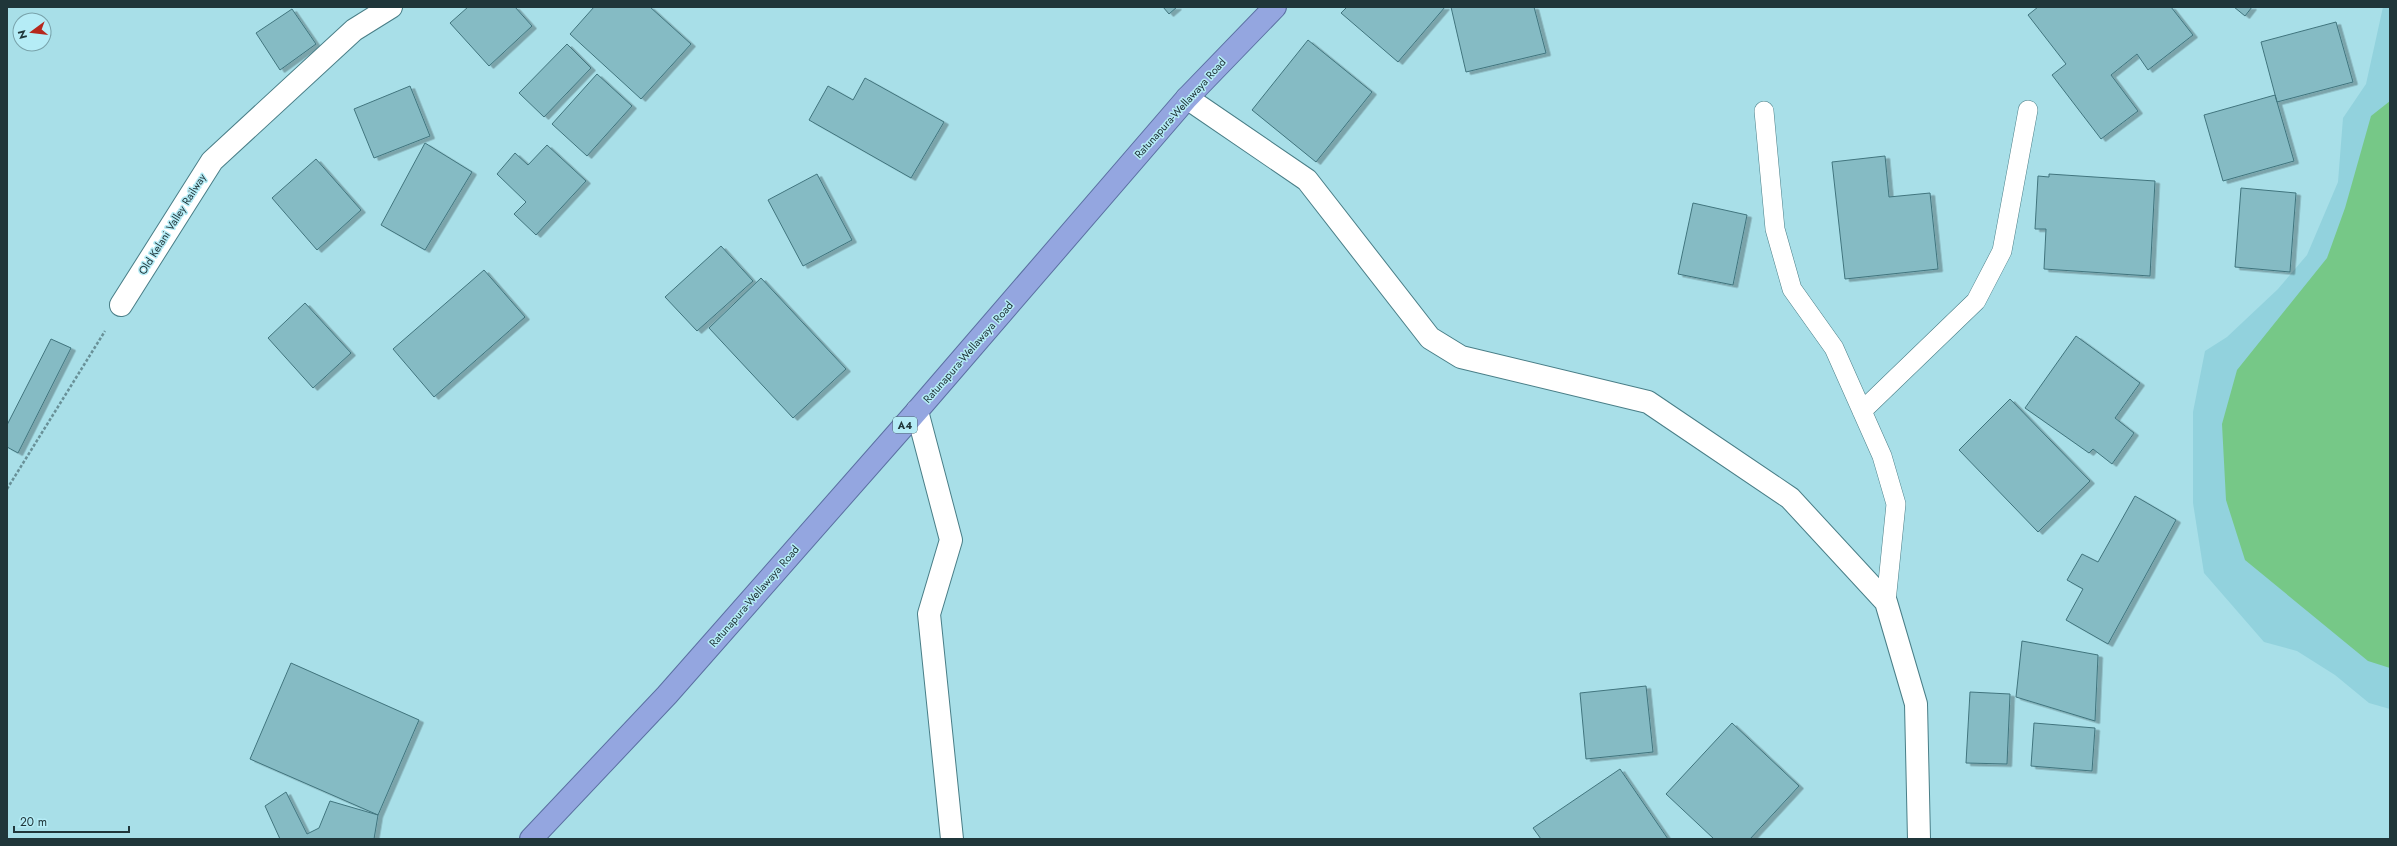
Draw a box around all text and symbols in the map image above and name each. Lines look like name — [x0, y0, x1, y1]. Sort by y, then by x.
north arrow — [12, 12, 52, 52]
text: N — [13, 28, 31, 41]
street label: Ratunapura-Wellawaya Road — [1130, 54, 1230, 162]
street label: Old Kelani Valley Railway — [134, 170, 210, 278]
street label: Ratunapura-Wellawaya Road — [919, 298, 1017, 406]
road number: A4 — [893, 417, 917, 433]
street label: Ratunapura-Wellawaya Road — [705, 542, 803, 650]
scale bar — [14, 808, 129, 834]
text: 20 m — [20, 813, 47, 831]

